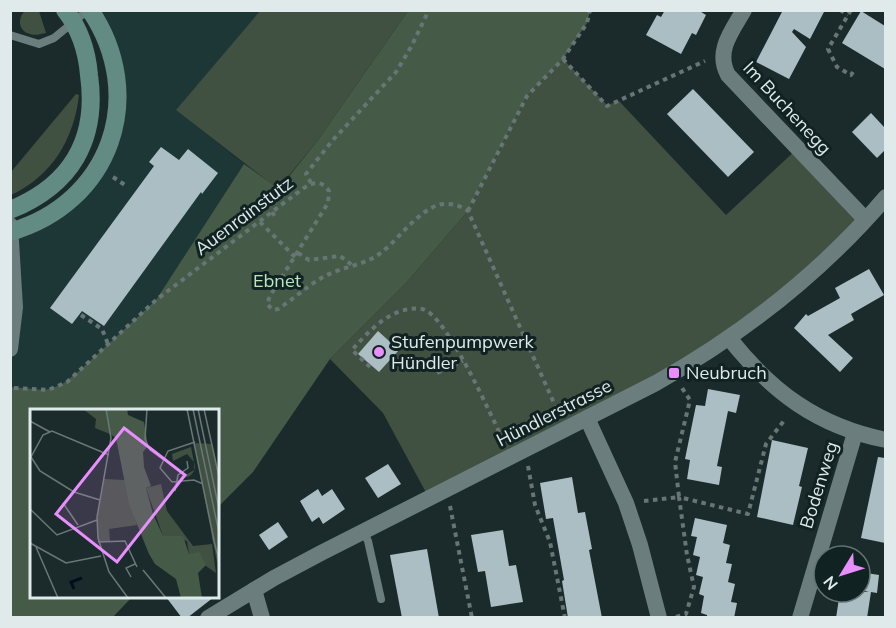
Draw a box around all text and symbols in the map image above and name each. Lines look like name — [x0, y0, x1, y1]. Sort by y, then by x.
street label: Im Buchenegg — [738, 56, 836, 159]
street label: Auenrainstutz — [190, 171, 297, 260]
park label: Ebnet — [253, 269, 301, 292]
place label: Stufenpumpwerk Hündler — [391, 330, 535, 374]
marker: Stufenpumpwerk Hündler — [372, 345, 386, 359]
place label: Neubruch — [686, 361, 767, 384]
marker: Neubruch — [667, 366, 681, 380]
street label: Hündlerstrasse — [492, 374, 615, 451]
inset map — [30, 409, 219, 598]
street label: Bodenweg — [794, 439, 843, 531]
north arrow — [812, 544, 872, 604]
text: N — [819, 572, 842, 594]

